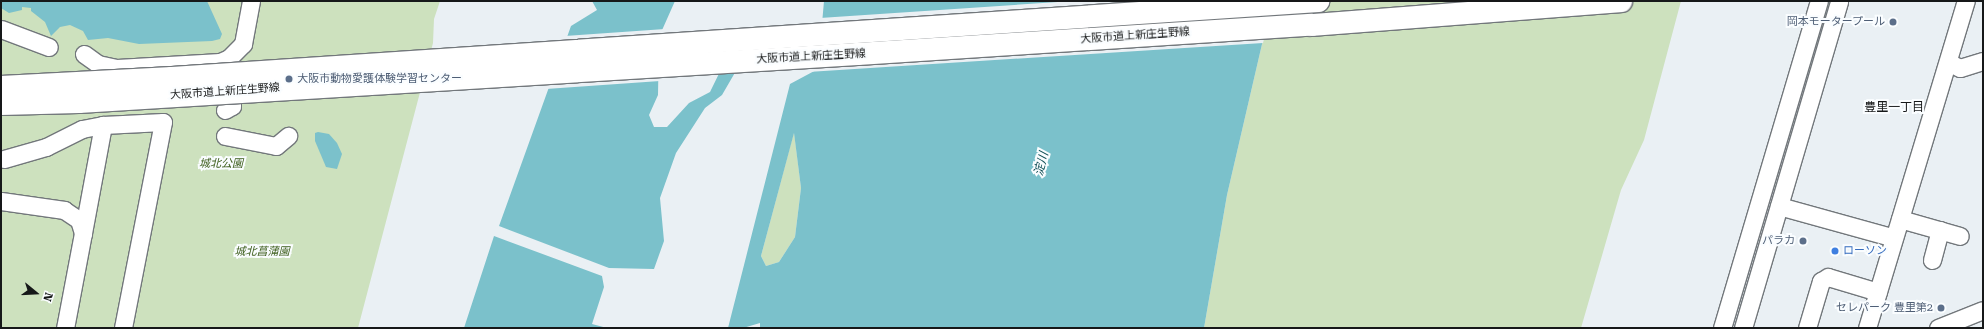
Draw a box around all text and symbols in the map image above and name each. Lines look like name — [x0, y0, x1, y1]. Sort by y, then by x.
place label: 岡本モータープール — [1786, 15, 1885, 29]
marker: 岡本モータープール — [1888, 17, 1898, 27]
street label: 大阪市道上新庄生野線 — [1080, 26, 1190, 46]
street label: 大阪市道上新庄生野線 — [756, 48, 866, 66]
place label: 大阪市動物愛護体験学習センター — [297, 72, 462, 86]
marker: 大阪市動物愛護体験学習センター — [284, 74, 294, 84]
street label: 大阪市道上新庄生野線 — [170, 82, 280, 102]
district label: 豊里一丁目 — [1864, 101, 1924, 115]
water label: 淀川 — [1032, 151, 1052, 177]
park label: 城北公園 — [199, 157, 243, 171]
place label: パラカ — [1762, 234, 1795, 248]
marker: パラカ — [1798, 236, 1808, 246]
place label: ローソン — [1843, 244, 1887, 258]
park label: 城北菖蒲園 — [235, 245, 289, 259]
marker: ローソン — [1830, 246, 1840, 256]
north arrow — [16, 273, 56, 313]
text: N — [40, 291, 55, 303]
place label: セレパーク 豊里第2 — [1836, 301, 1933, 315]
marker: セレパーク 豊里第2 — [1936, 303, 1946, 313]

